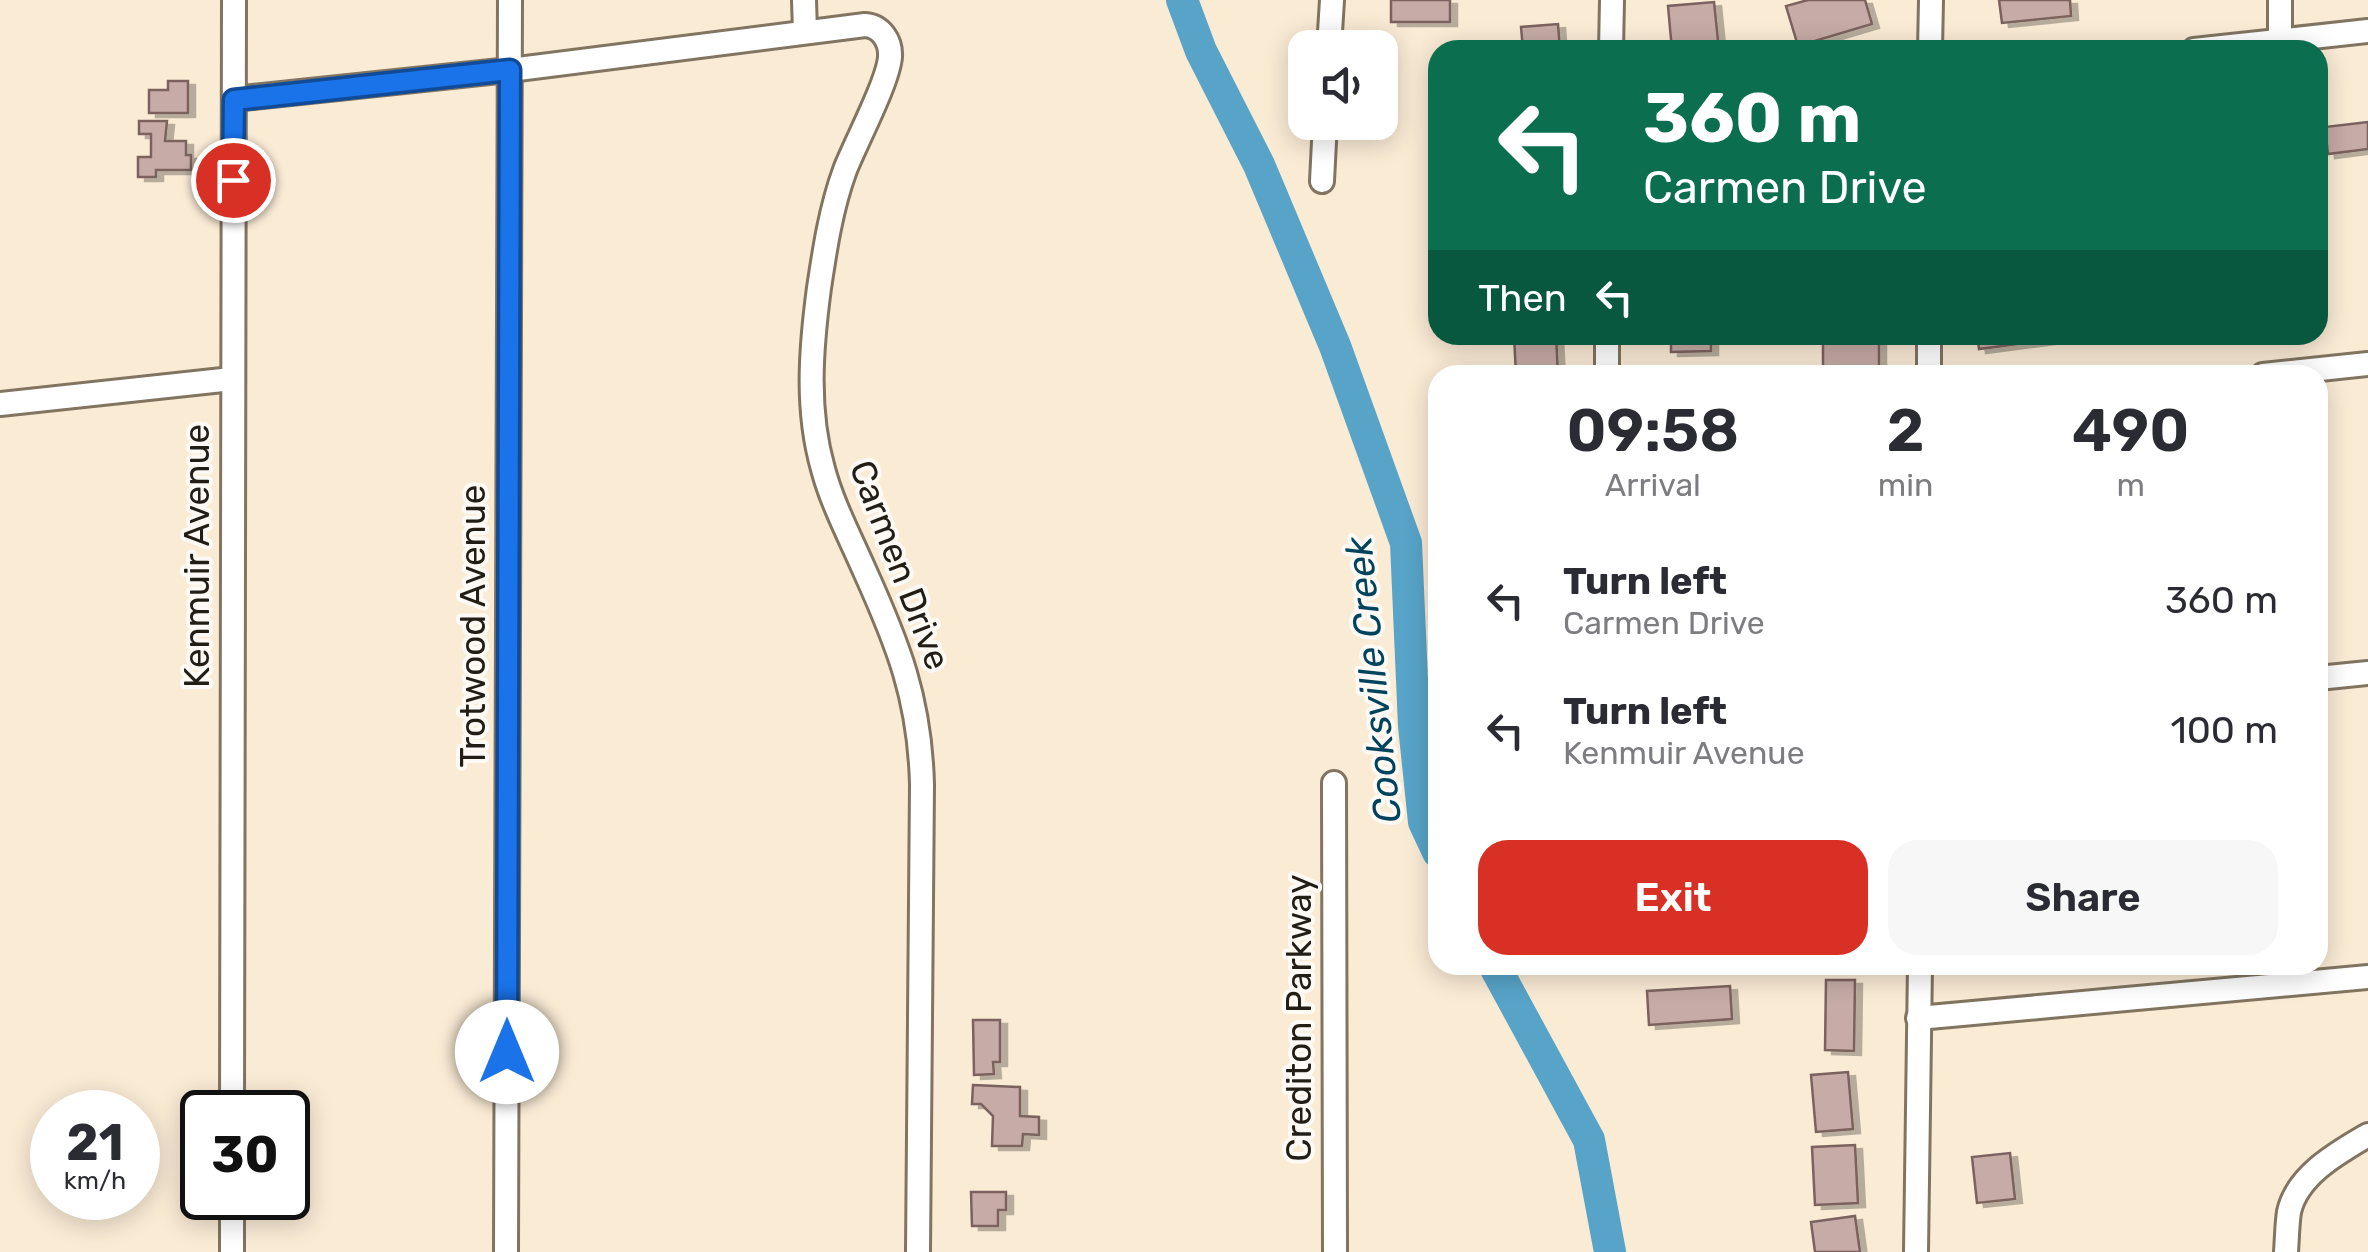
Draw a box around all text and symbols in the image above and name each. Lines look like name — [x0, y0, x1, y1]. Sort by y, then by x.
map controls — [1288, 30, 1398, 140]
button: sound — [1288, 30, 1398, 140]
text: 360 m — [1643, 77, 1861, 160]
icon: left — [1478, 80, 1608, 210]
pin — [191, 138, 276, 223]
icon: arrive — [206, 153, 261, 208]
text: Carmen Drive — [1643, 161, 1927, 214]
icon: left — [1587, 270, 1642, 325]
text: Then — [1478, 275, 1567, 321]
text: 09:58 — [1567, 395, 1739, 466]
text: 2 — [1887, 395, 1925, 466]
text: 490 — [2072, 395, 2189, 466]
street label: Kenmuir Avenue — [176, 424, 218, 688]
street label: Carmen Drive — [841, 454, 959, 676]
text: Arrival — [1605, 466, 1701, 504]
text: min — [1878, 466, 1933, 504]
text: m — [2116, 466, 2145, 504]
street label: Trotwood Avenue — [452, 485, 494, 767]
water label: Cooksville Creek — [1335, 534, 1411, 825]
text: Turn left — [1563, 558, 1727, 604]
icon: left — [1478, 573, 1533, 628]
text: 360 m — [2165, 577, 2278, 623]
text: Carmen Drive — [1563, 604, 1765, 642]
text: Turn left — [1563, 688, 1727, 734]
icon: left — [1478, 703, 1533, 758]
text: 100 m — [2170, 707, 2278, 753]
text: Kenmuir Avenue — [1563, 734, 1805, 772]
button: Exit — [1478, 840, 1868, 955]
button: Share — [1888, 840, 2278, 955]
street label: Crediton Parkway — [1278, 874, 1320, 1162]
position arrow — [455, 1000, 559, 1104]
speed limit sign: 30 — [180, 1090, 310, 1220]
text: 21 — [66, 1113, 124, 1173]
text: km/h — [64, 1166, 126, 1195]

